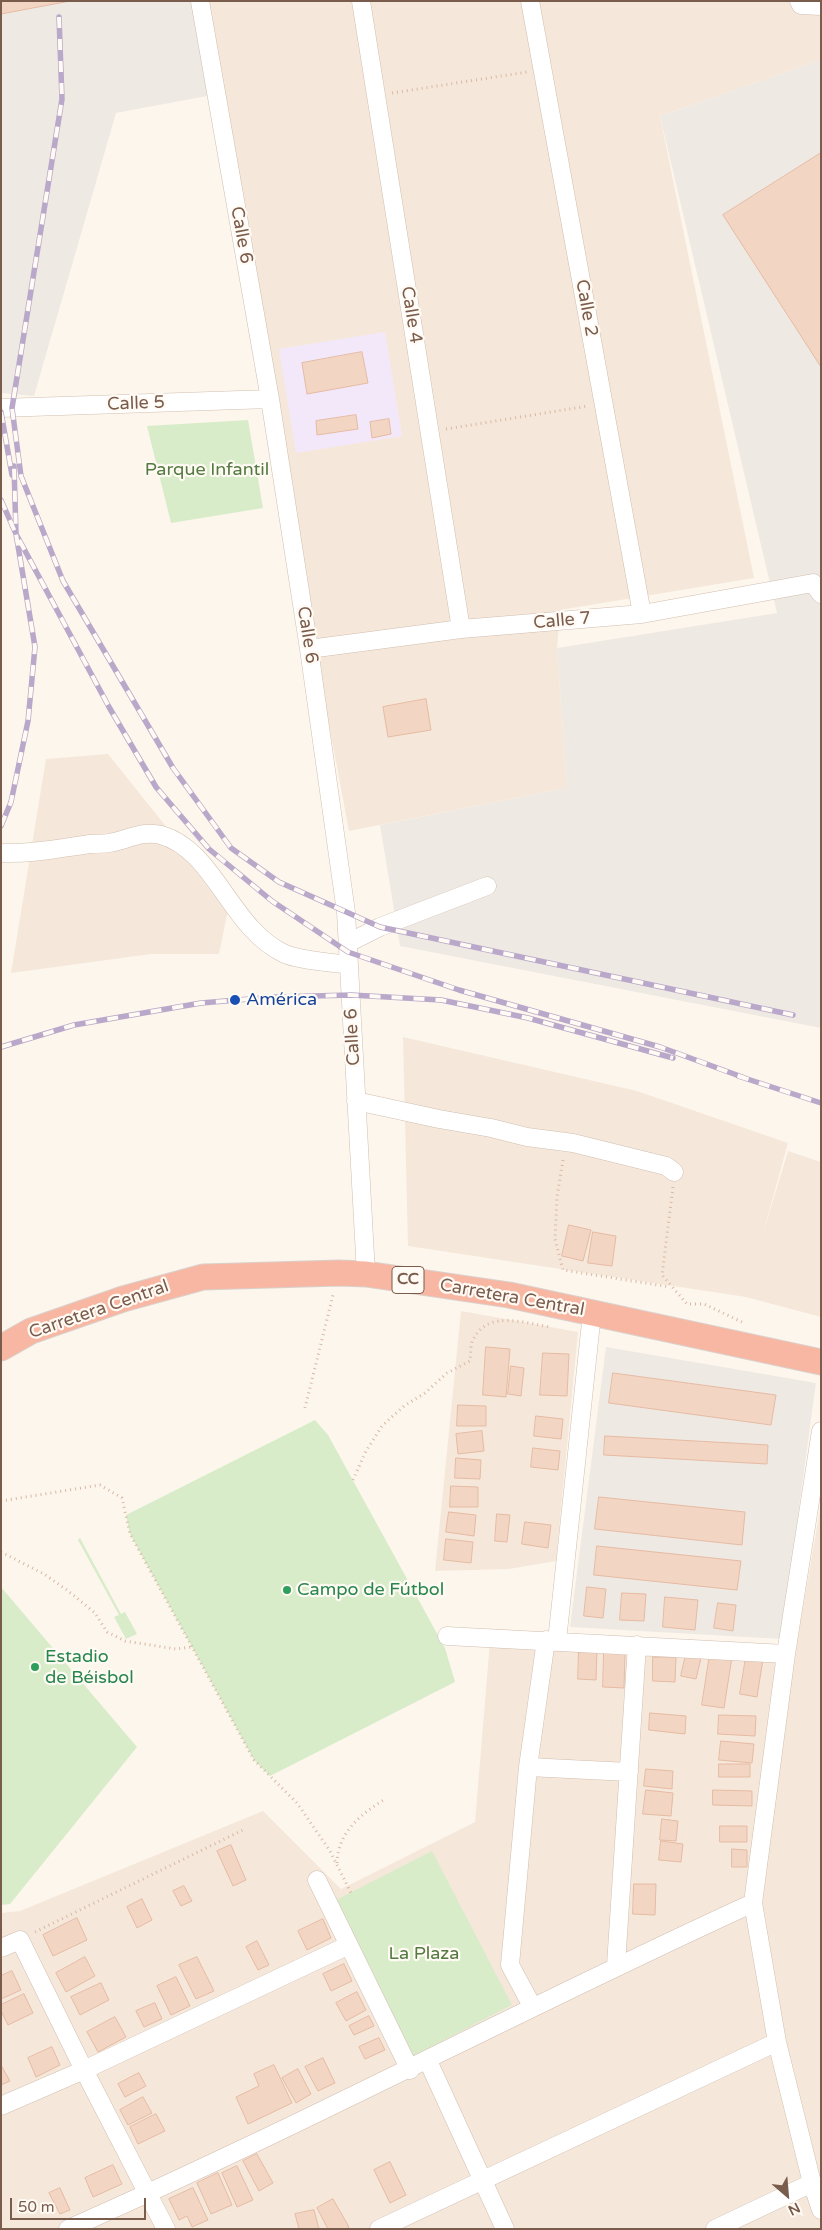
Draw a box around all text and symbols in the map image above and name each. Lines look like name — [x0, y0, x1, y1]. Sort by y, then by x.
street label: Calle 6 — [225, 205, 257, 265]
street label: Calle 2 — [570, 278, 602, 338]
street label: Calle 4 — [396, 285, 426, 345]
street label: Calle 5 — [107, 392, 165, 416]
park label: Parque Infantil — [145, 459, 269, 481]
street label: Calle 6 — [292, 605, 322, 665]
street label: Calle 7 — [532, 608, 592, 634]
place label: América — [246, 989, 317, 1011]
marker: América — [228, 993, 242, 1007]
street label: Calle 6 — [341, 1008, 365, 1066]
road number: CC — [392, 1266, 424, 1294]
street label: Carretera Central — [438, 1275, 586, 1321]
street label: Carretera Central — [26, 1276, 172, 1344]
place label: Campo de Fútbol — [297, 1579, 444, 1601]
marker: Campo de Fútbol — [281, 1584, 293, 1596]
place label: Estadio de Béisbol — [45, 1646, 134, 1688]
marker: Estadio de Béisbol — [29, 1661, 41, 1673]
park label: La Plaza — [389, 1943, 459, 1965]
north arrow — [762, 2170, 812, 2220]
scale bar — [12, 2188, 149, 2220]
text: 50 m — [18, 2198, 55, 2216]
text: N — [785, 2199, 803, 2219]

